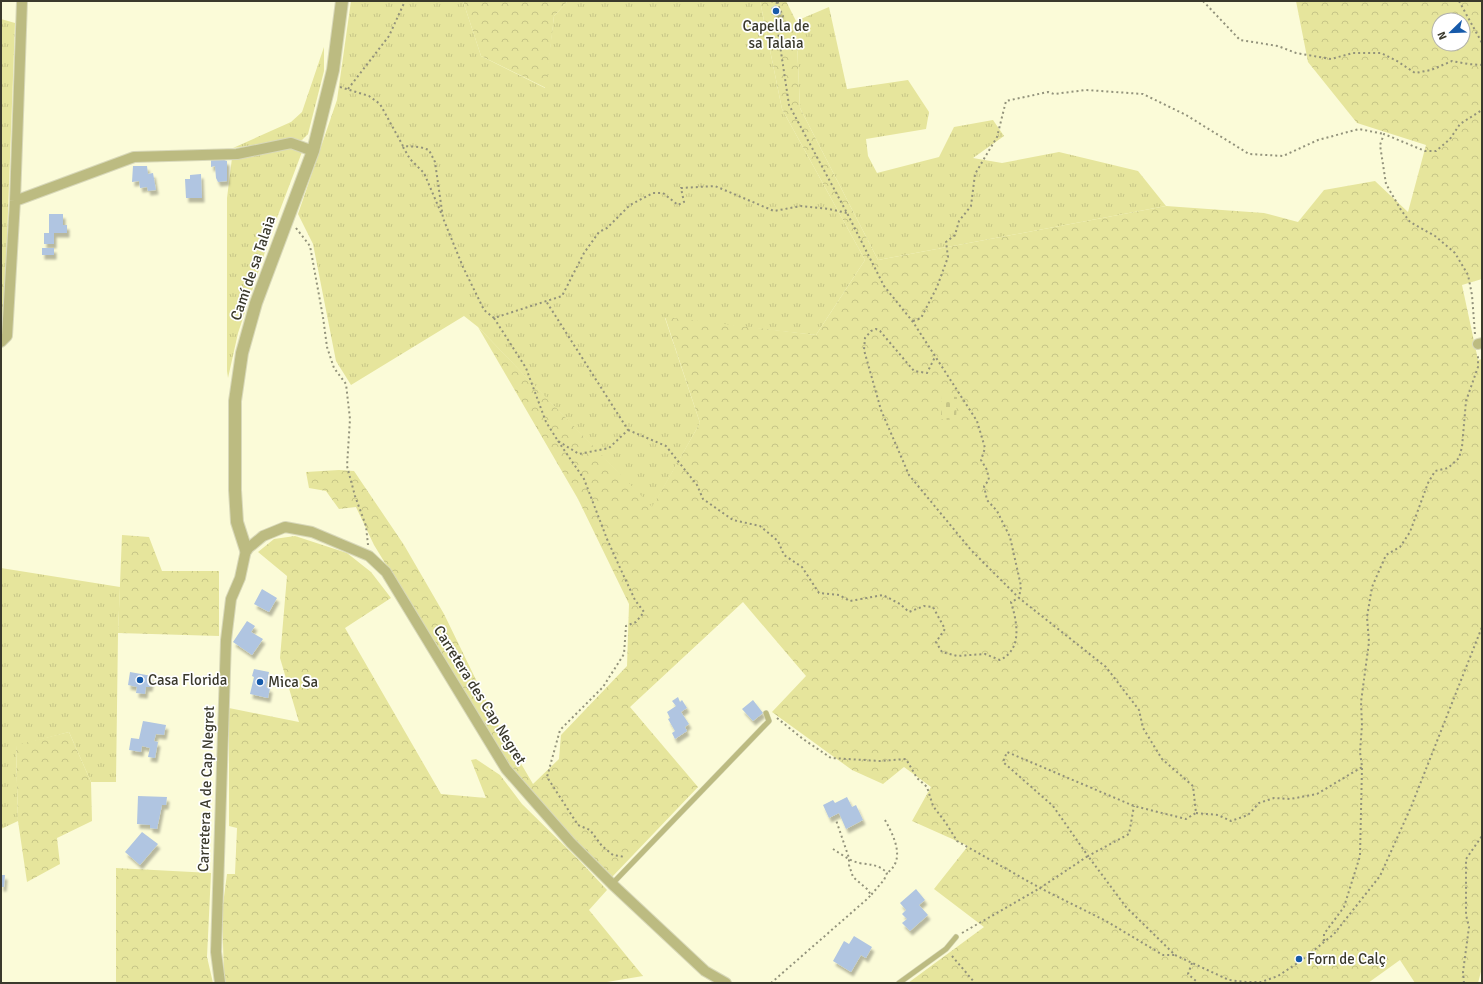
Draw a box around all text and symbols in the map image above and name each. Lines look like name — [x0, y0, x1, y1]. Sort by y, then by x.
marker: Capella de sa Talaia — [771, 6, 781, 16]
north arrow — [1431, 12, 1471, 52]
place label: Capella de sa Talaia — [742, 17, 810, 52]
text: N — [1435, 30, 1450, 42]
street label: Camí de sa Talaia — [227, 213, 279, 323]
street label: Carretera des Cap Negret — [430, 622, 530, 768]
place label: Casa Florida — [148, 671, 227, 689]
place label: Mica Sa — [268, 673, 318, 691]
marker: Casa Florida — [135, 675, 145, 685]
marker: Mica Sa — [255, 677, 265, 687]
street label: Carretera A de Cap Negret — [194, 706, 218, 872]
place label: Forn de Calç — [1307, 950, 1386, 968]
marker: Forn de Calç — [1294, 954, 1304, 964]

